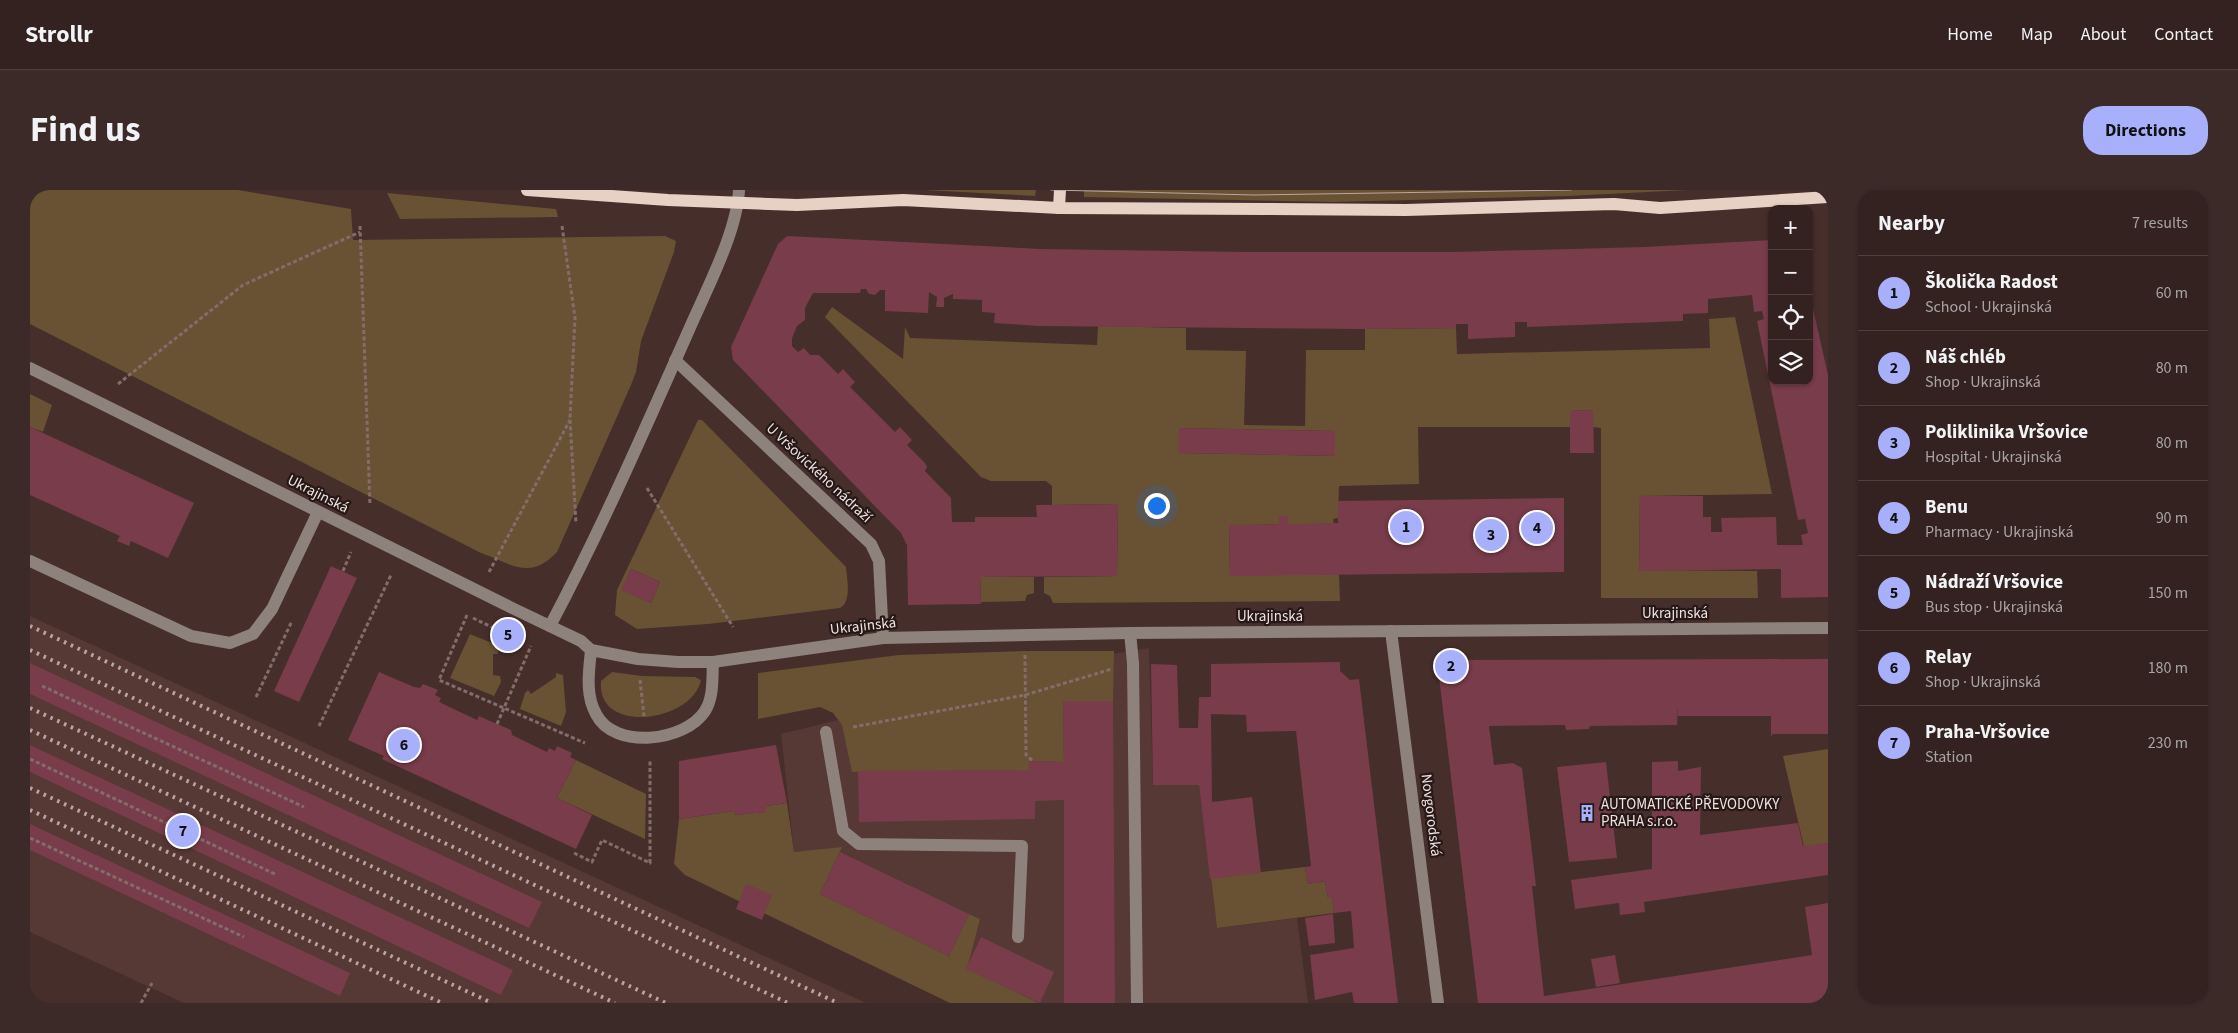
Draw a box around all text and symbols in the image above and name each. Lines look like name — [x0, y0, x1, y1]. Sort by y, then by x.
text: Strollr — [25, 17, 93, 52]
text: Home — [1947, 22, 1993, 47]
text: Map — [2021, 22, 2053, 47]
text: About — [2081, 22, 2126, 47]
text: Contact — [2154, 22, 2213, 47]
text: Find us — [30, 105, 140, 155]
button: Directions — [2083, 106, 2208, 155]
map controls — [1768, 205, 1813, 385]
button: + — [1768, 205, 1813, 250]
text: Nearby — [1878, 208, 1945, 238]
text: 7 results — [2132, 212, 2188, 234]
button: − — [1768, 250, 1813, 295]
text: Školička Radost — [1925, 269, 2058, 296]
text: 1 — [1890, 282, 1898, 304]
text: 60 m — [2156, 282, 2188, 304]
button: locate — [1768, 295, 1813, 340]
text: School · Ukrajinská — [1925, 296, 2052, 318]
button: layers — [1768, 340, 1813, 385]
text: Náš chléb — [1925, 344, 2006, 371]
text: 2 — [1890, 357, 1898, 379]
text: 80 m — [2156, 357, 2188, 379]
text: Shop · Ukrajinská — [1925, 371, 2041, 393]
street label: U Vršovického nádraží — [762, 418, 877, 528]
text: Poliklinika Vršovice — [1925, 419, 2088, 446]
text: 3 — [1890, 432, 1898, 454]
text: 80 m — [2156, 432, 2188, 454]
text: Hospital · Ukrajinská — [1925, 446, 2062, 468]
street label: Ukrajinská — [284, 470, 352, 518]
your location — [1144, 493, 1170, 519]
text: Benu — [1925, 494, 1968, 521]
text: 4 — [1890, 507, 1898, 529]
text: 90 m — [2156, 507, 2188, 529]
pin: 1 — [1390, 508, 1422, 546]
pin: 4 — [1521, 509, 1553, 547]
pin: 3 — [1475, 516, 1507, 554]
text: Pharmacy · Ukrajinská — [1925, 521, 2074, 543]
text: Nádraží Vršovice — [1925, 569, 2063, 596]
text: 5 — [1890, 582, 1898, 604]
text: 150 m — [2148, 582, 2188, 604]
text: Bus stop · Ukrajinská — [1925, 596, 2063, 618]
street label: Ukrajinská — [1642, 603, 1708, 624]
street label: Ukrajinská — [1237, 606, 1303, 627]
street label: Ukrajinská — [829, 612, 897, 640]
pin: 5 — [492, 616, 524, 654]
text: Relay — [1925, 644, 1972, 671]
pin: 2 — [1435, 647, 1467, 685]
text: 6 — [1890, 657, 1898, 679]
text: 180 m — [2148, 657, 2188, 679]
text: Shop · Ukrajinská — [1925, 671, 2041, 693]
text: Praha-Vršovice — [1925, 719, 2050, 746]
pin: 6 — [388, 726, 420, 764]
text: 7 — [1890, 732, 1898, 754]
text: 230 m — [2148, 732, 2188, 754]
text: Station — [1925, 746, 1973, 768]
street label: Novgorodská — [1416, 773, 1446, 857]
place label: AUTOMATICKÉ PŘEVODOVKY PRAHA s.r.o. — [1601, 794, 1780, 832]
building icon: AUTOMATICKÉ PŘEVODOVKY PRAHA s.r.o. — [1577, 803, 1597, 823]
pin: 7 — [167, 812, 199, 850]

